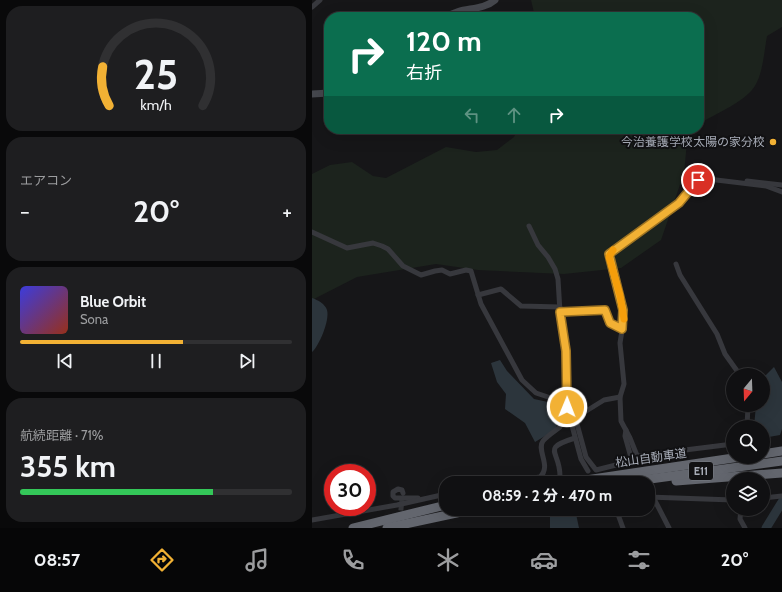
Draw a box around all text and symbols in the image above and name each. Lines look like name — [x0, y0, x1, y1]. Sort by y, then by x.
text: 120 m — [406, 24, 482, 58]
icon: right — [340, 28, 392, 80]
text: 25 — [134, 49, 178, 99]
text: 右折 — [406, 62, 442, 84]
text: km/h — [140, 96, 172, 114]
icon: left — [461, 104, 483, 126]
icon: ahead — [503, 104, 525, 126]
icon: right — [545, 104, 567, 126]
place label: 今治養護学校太陽の家分校 — [621, 134, 765, 149]
marker: 今治養護学校太陽の家分校 — [768, 137, 778, 147]
pin — [681, 163, 715, 197]
icon: arrive — [687, 169, 709, 191]
text: エアコン — [20, 172, 72, 188]
text: 20° — [133, 193, 179, 230]
text: − — [20, 198, 30, 225]
text: + — [282, 198, 292, 225]
text: Blue Orbit — [80, 293, 146, 311]
text: Sona — [80, 311, 108, 327]
icon: previous — [54, 350, 76, 372]
icon: pause — [145, 350, 167, 372]
icon: next — [236, 350, 258, 372]
north arrow — [726, 368, 770, 412]
map controls — [726, 368, 770, 516]
position arrow — [546, 386, 588, 428]
button: search — [726, 420, 770, 464]
text: 航続距離 · 71% — [20, 427, 103, 443]
street label: 松山自動車道 — [614, 445, 688, 470]
text: 355 km — [20, 448, 116, 485]
road number: E11 — [689, 462, 713, 480]
speed limit sign: 30 — [324, 464, 376, 516]
button: layers — [726, 472, 770, 516]
text: 08:59 · 2 分 · 470 m — [482, 487, 612, 505]
icon: directions — [148, 546, 176, 574]
icon: music — [243, 546, 271, 574]
icon: phone — [339, 546, 367, 574]
icon: climate — [434, 546, 462, 574]
icon: car — [530, 546, 558, 574]
icon: filters — [625, 546, 653, 574]
text: 08:57 — [34, 549, 80, 571]
text: 20° — [721, 549, 748, 571]

